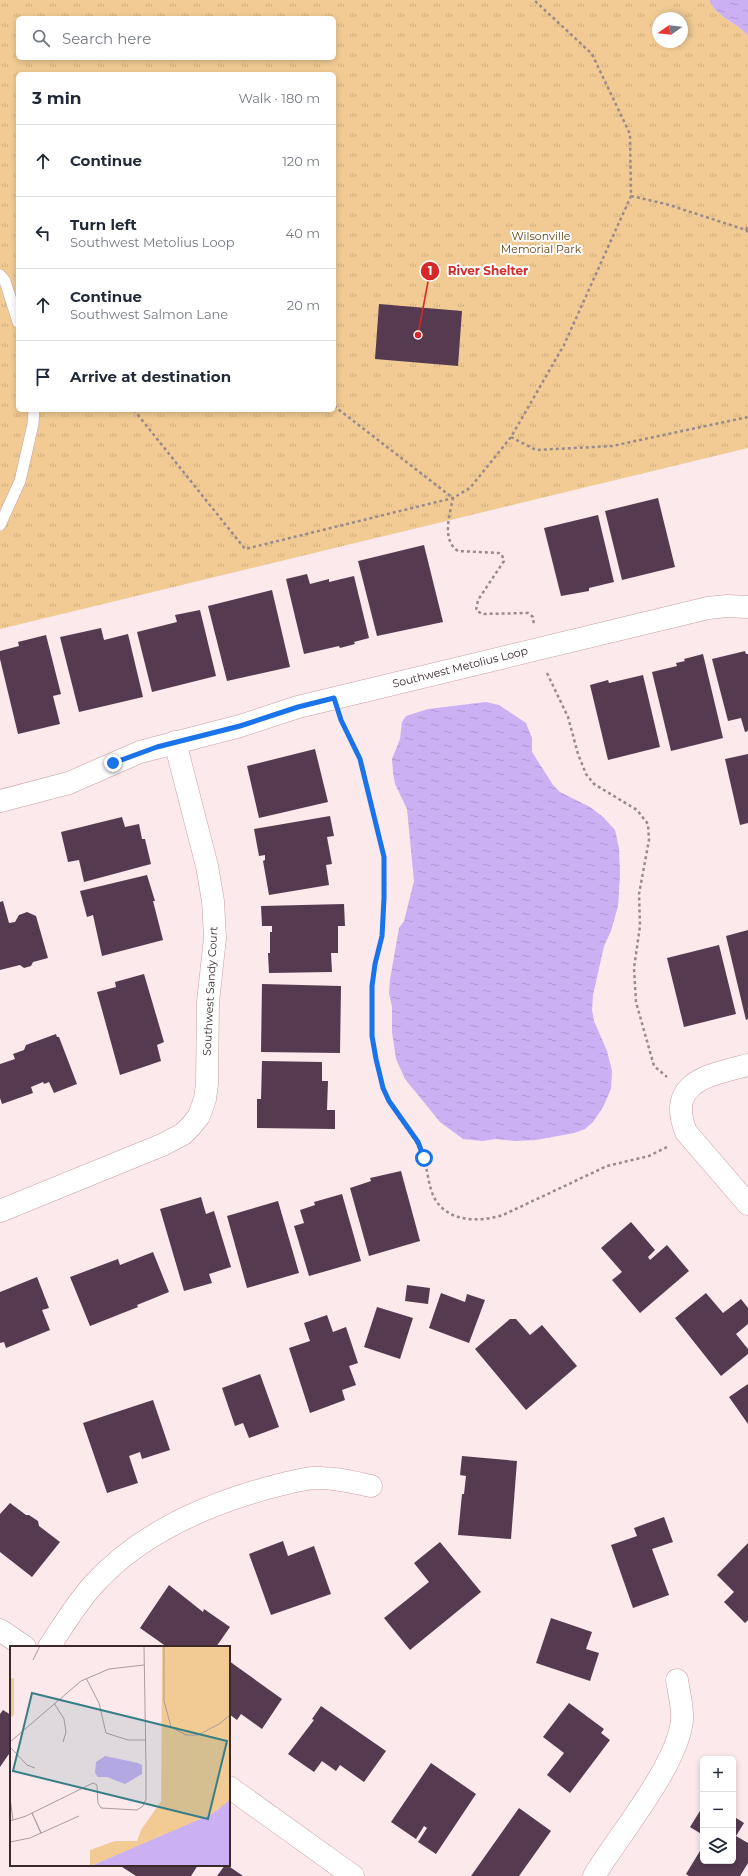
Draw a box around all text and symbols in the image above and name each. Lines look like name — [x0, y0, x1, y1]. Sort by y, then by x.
north arrow — [652, 12, 688, 48]
search box — [16, 16, 336, 60]
icon: search — [30, 27, 52, 49]
text: Search here — [62, 29, 151, 48]
text: 3 min — [32, 88, 82, 108]
text: Walk · 180 m — [238, 90, 320, 106]
icon: ahead — [32, 150, 54, 172]
text: Continue — [70, 151, 142, 170]
text: 120 m — [282, 153, 320, 169]
text: Turn left — [70, 215, 137, 234]
icon: left — [32, 222, 54, 244]
text: 40 m — [286, 225, 320, 241]
park label: Wilsonville Memorial Park — [501, 229, 582, 256]
text: Southwest Metolius Loop — [70, 234, 235, 250]
callout: River Shelter — [420, 259, 536, 283]
text: 1 — [428, 263, 432, 278]
text: River Shelter — [448, 263, 528, 278]
text: Continue — [70, 287, 142, 306]
icon: ahead — [32, 294, 54, 316]
text: 20 m — [287, 297, 320, 313]
text: Southwest Salmon Lane — [70, 306, 228, 322]
icon: arrive — [32, 366, 54, 388]
text: Arrive at destination — [70, 367, 231, 386]
street label: Southwest Metolius Loop — [391, 643, 529, 691]
route end — [104, 754, 122, 772]
street label: Southwest Sandy Court — [200, 925, 220, 1056]
route start — [415, 1149, 433, 1167]
inset map — [10, 1646, 230, 1866]
map controls — [700, 1756, 736, 1864]
button: + — [700, 1756, 736, 1792]
button: − — [700, 1792, 736, 1828]
button: layers — [700, 1828, 736, 1864]

